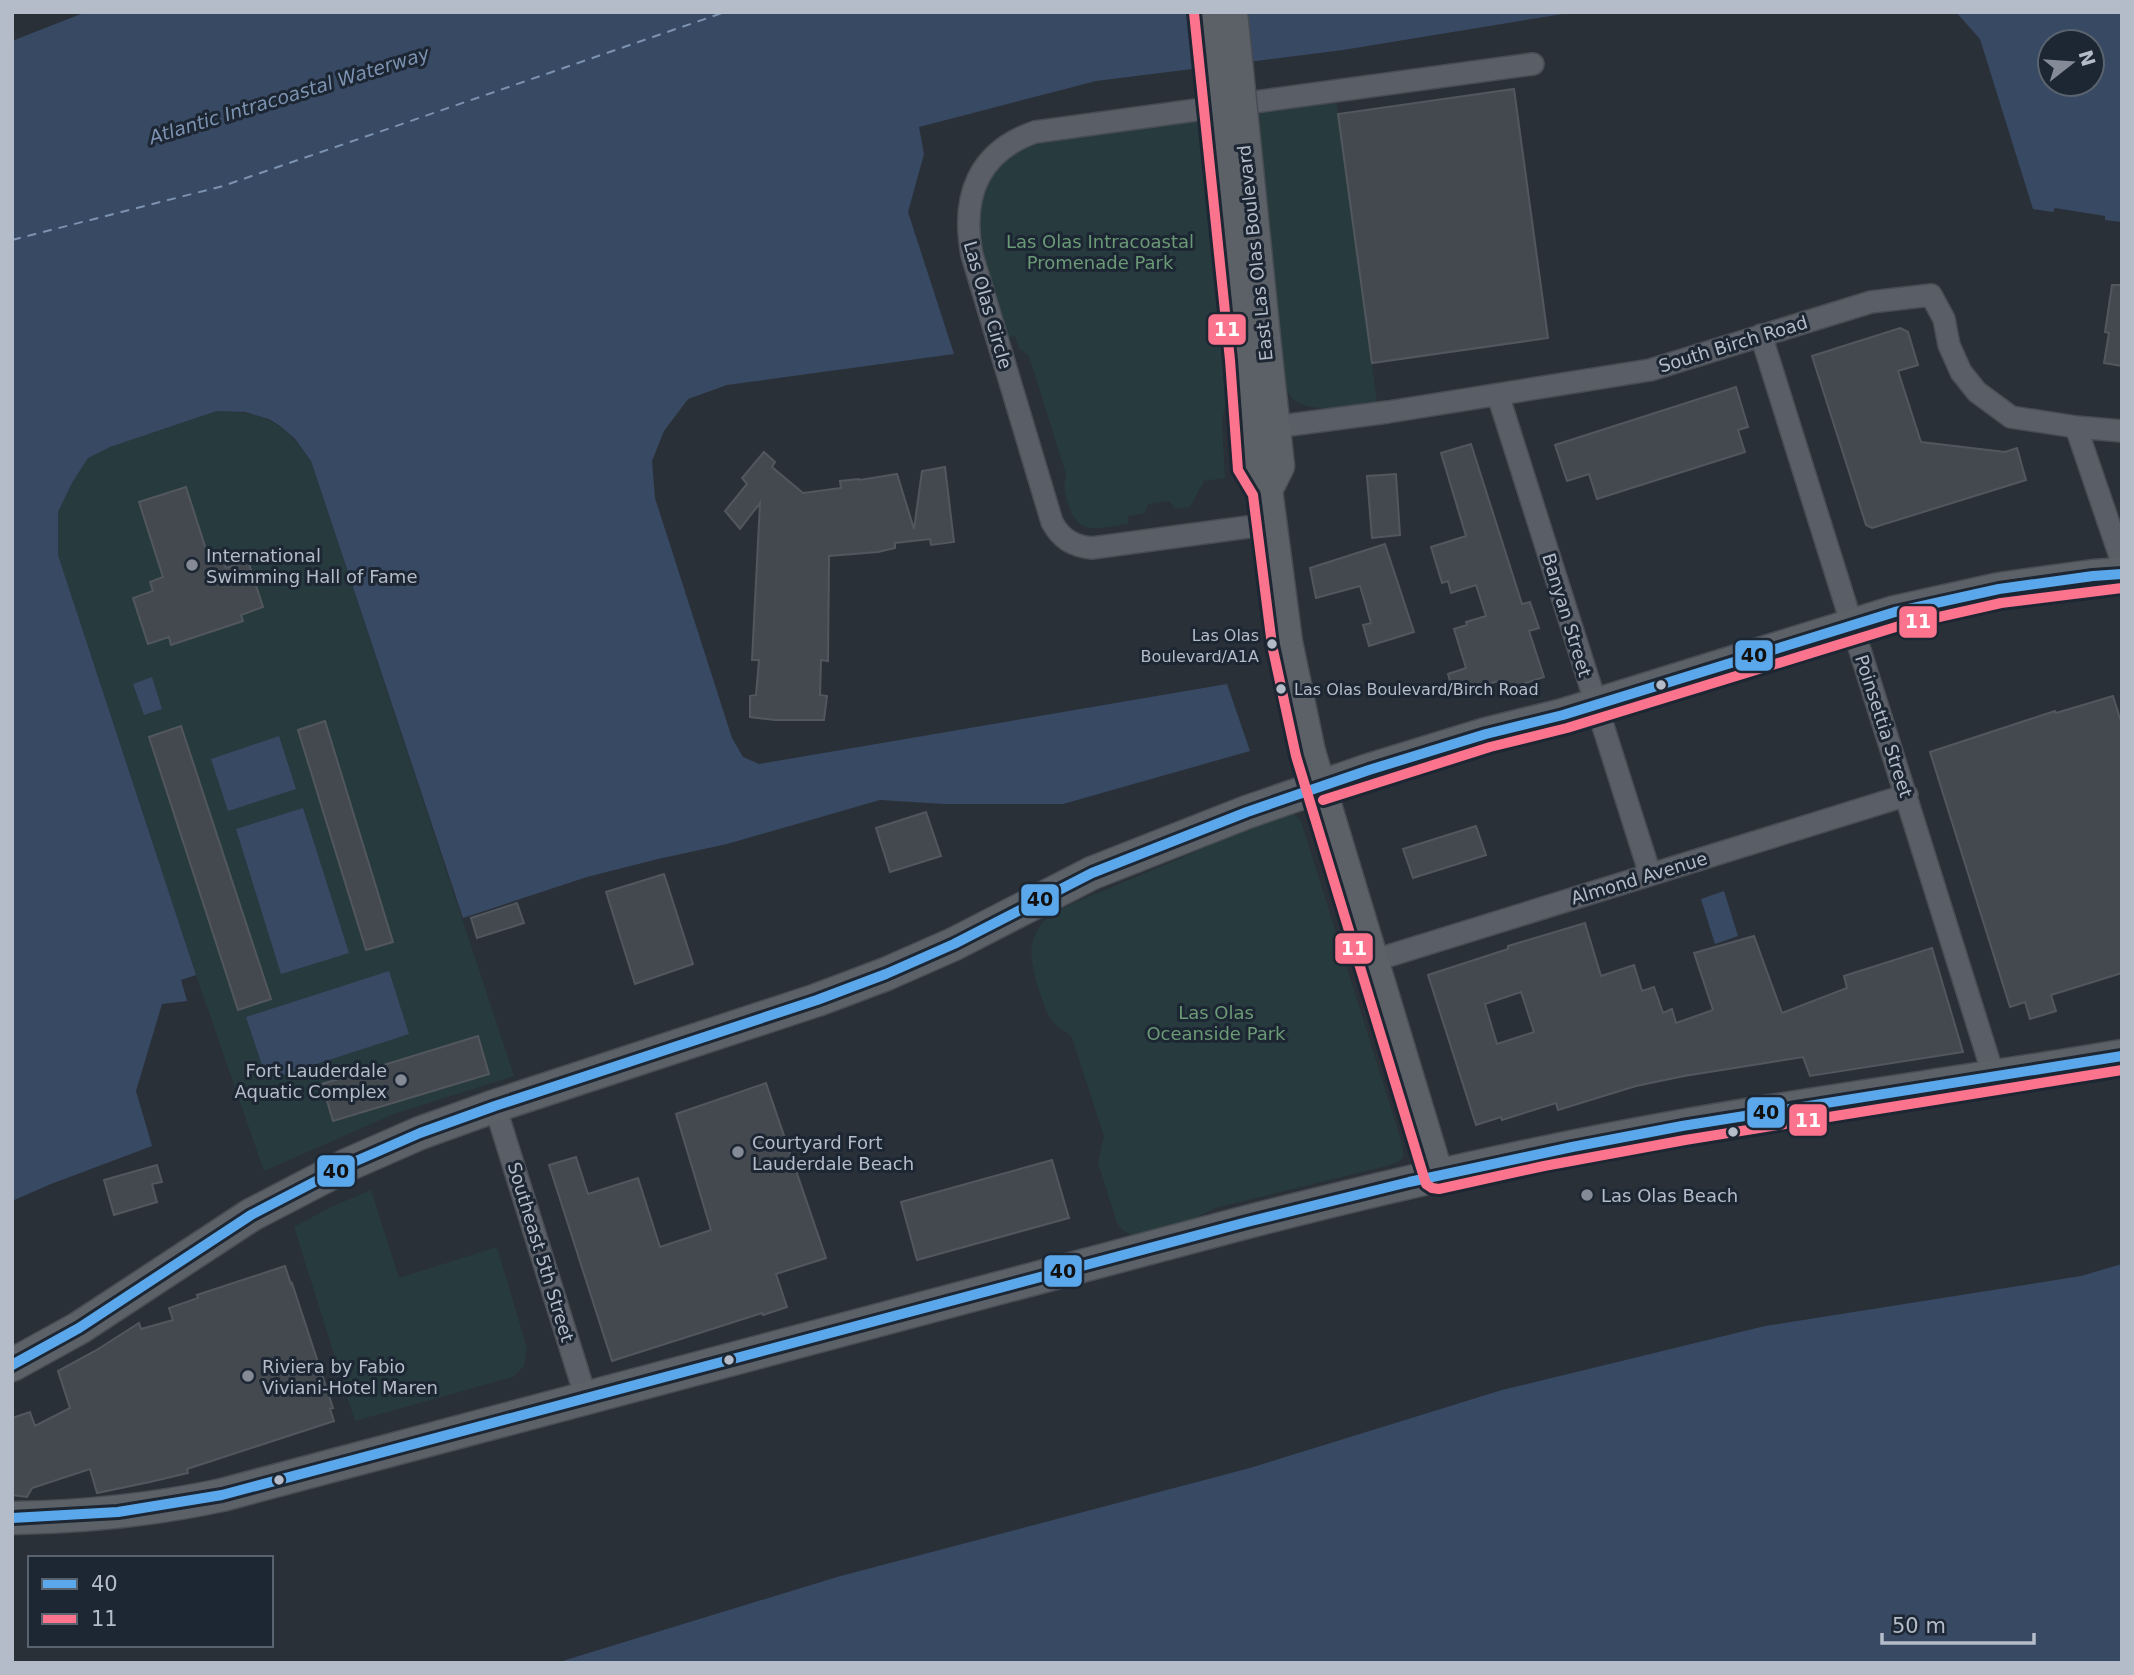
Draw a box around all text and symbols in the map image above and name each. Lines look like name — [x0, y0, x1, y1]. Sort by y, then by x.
north arrow — [2036, 28, 2106, 98]
water label: Atlantic Intracoastal Waterway — [144, 42, 433, 149]
text: N — [2074, 47, 2100, 69]
street label: East Las Olas Boulevard — [1233, 144, 1277, 362]
park label: Las Olas Intracoastal Promenade Park — [1006, 231, 1194, 273]
street label: Las Olas Circle — [960, 239, 1016, 371]
street label: South Birch Road — [1656, 311, 1810, 377]
line badge: 11 — [1207, 313, 1247, 346]
text: 11 — [1214, 318, 1240, 340]
place label: International Swimming Hall of Fame — [206, 545, 417, 587]
street label: Banyan Street — [1538, 551, 1596, 679]
marker: International Swimming Hall of Fame — [184, 557, 200, 573]
line badge: 11 — [1898, 605, 1938, 639]
text: 11 — [1905, 610, 1931, 632]
place label: Las Olas Boulevard/A1A — [1141, 626, 1259, 666]
marker: Las Olas Boulevard/A1A — [1265, 637, 1279, 651]
line badge: 40 — [1734, 639, 1774, 672]
text: 40 — [1741, 644, 1767, 666]
street label: Poinsettia Street — [1851, 652, 1917, 800]
unlabelled marker — [1654, 678, 1668, 692]
place label: Las Olas Boulevard/Birch Road — [1294, 680, 1539, 699]
marker: Las Olas Boulevard/Birch Road — [1274, 682, 1288, 696]
street label: Almond Avenue — [1568, 847, 1710, 909]
line badge: 40 — [1020, 883, 1060, 917]
text: 40 — [1027, 888, 1053, 910]
line badge: 11 — [1334, 932, 1374, 965]
text: 11 — [1341, 937, 1367, 959]
park label: Las Olas Oceanside Park — [1146, 1002, 1286, 1044]
place label: Fort Lauderdale Aquatic Complex — [235, 1060, 387, 1102]
marker: Fort Lauderdale Aquatic Complex — [393, 1072, 409, 1088]
line badge: 40 — [1746, 1096, 1786, 1129]
text: 40 — [1753, 1101, 1779, 1123]
line badge: 11 — [1788, 1103, 1828, 1137]
text: 11 — [1795, 1109, 1821, 1131]
unlabelled marker — [1726, 1125, 1740, 1139]
place label: Courtyard Fort Lauderdale Beach — [752, 1132, 914, 1174]
marker: Courtyard Fort Lauderdale Beach — [730, 1144, 746, 1160]
line badge: 40 — [316, 1154, 356, 1188]
text: 40 — [323, 1160, 349, 1182]
street label: Southeast 5th Street — [504, 1160, 578, 1344]
place label: Las Olas Beach — [1601, 1185, 1738, 1206]
marker: Las Olas Beach — [1579, 1187, 1595, 1203]
line badge: 40 — [1043, 1254, 1083, 1288]
text: 40 — [1050, 1260, 1076, 1282]
unlabelled marker — [722, 1353, 736, 1367]
place label: Riviera by Fabio Viviani-Hotel Maren — [262, 1356, 438, 1398]
marker: Riviera by Fabio Viviani-Hotel Maren — [240, 1368, 256, 1384]
unlabelled marker — [272, 1473, 286, 1487]
legend — [28, 1556, 273, 1647]
text: 40 — [91, 1572, 118, 1596]
scale bar — [1882, 1602, 2034, 1646]
text: 11 — [91, 1607, 118, 1631]
text: 50 m — [1892, 1614, 1946, 1638]

